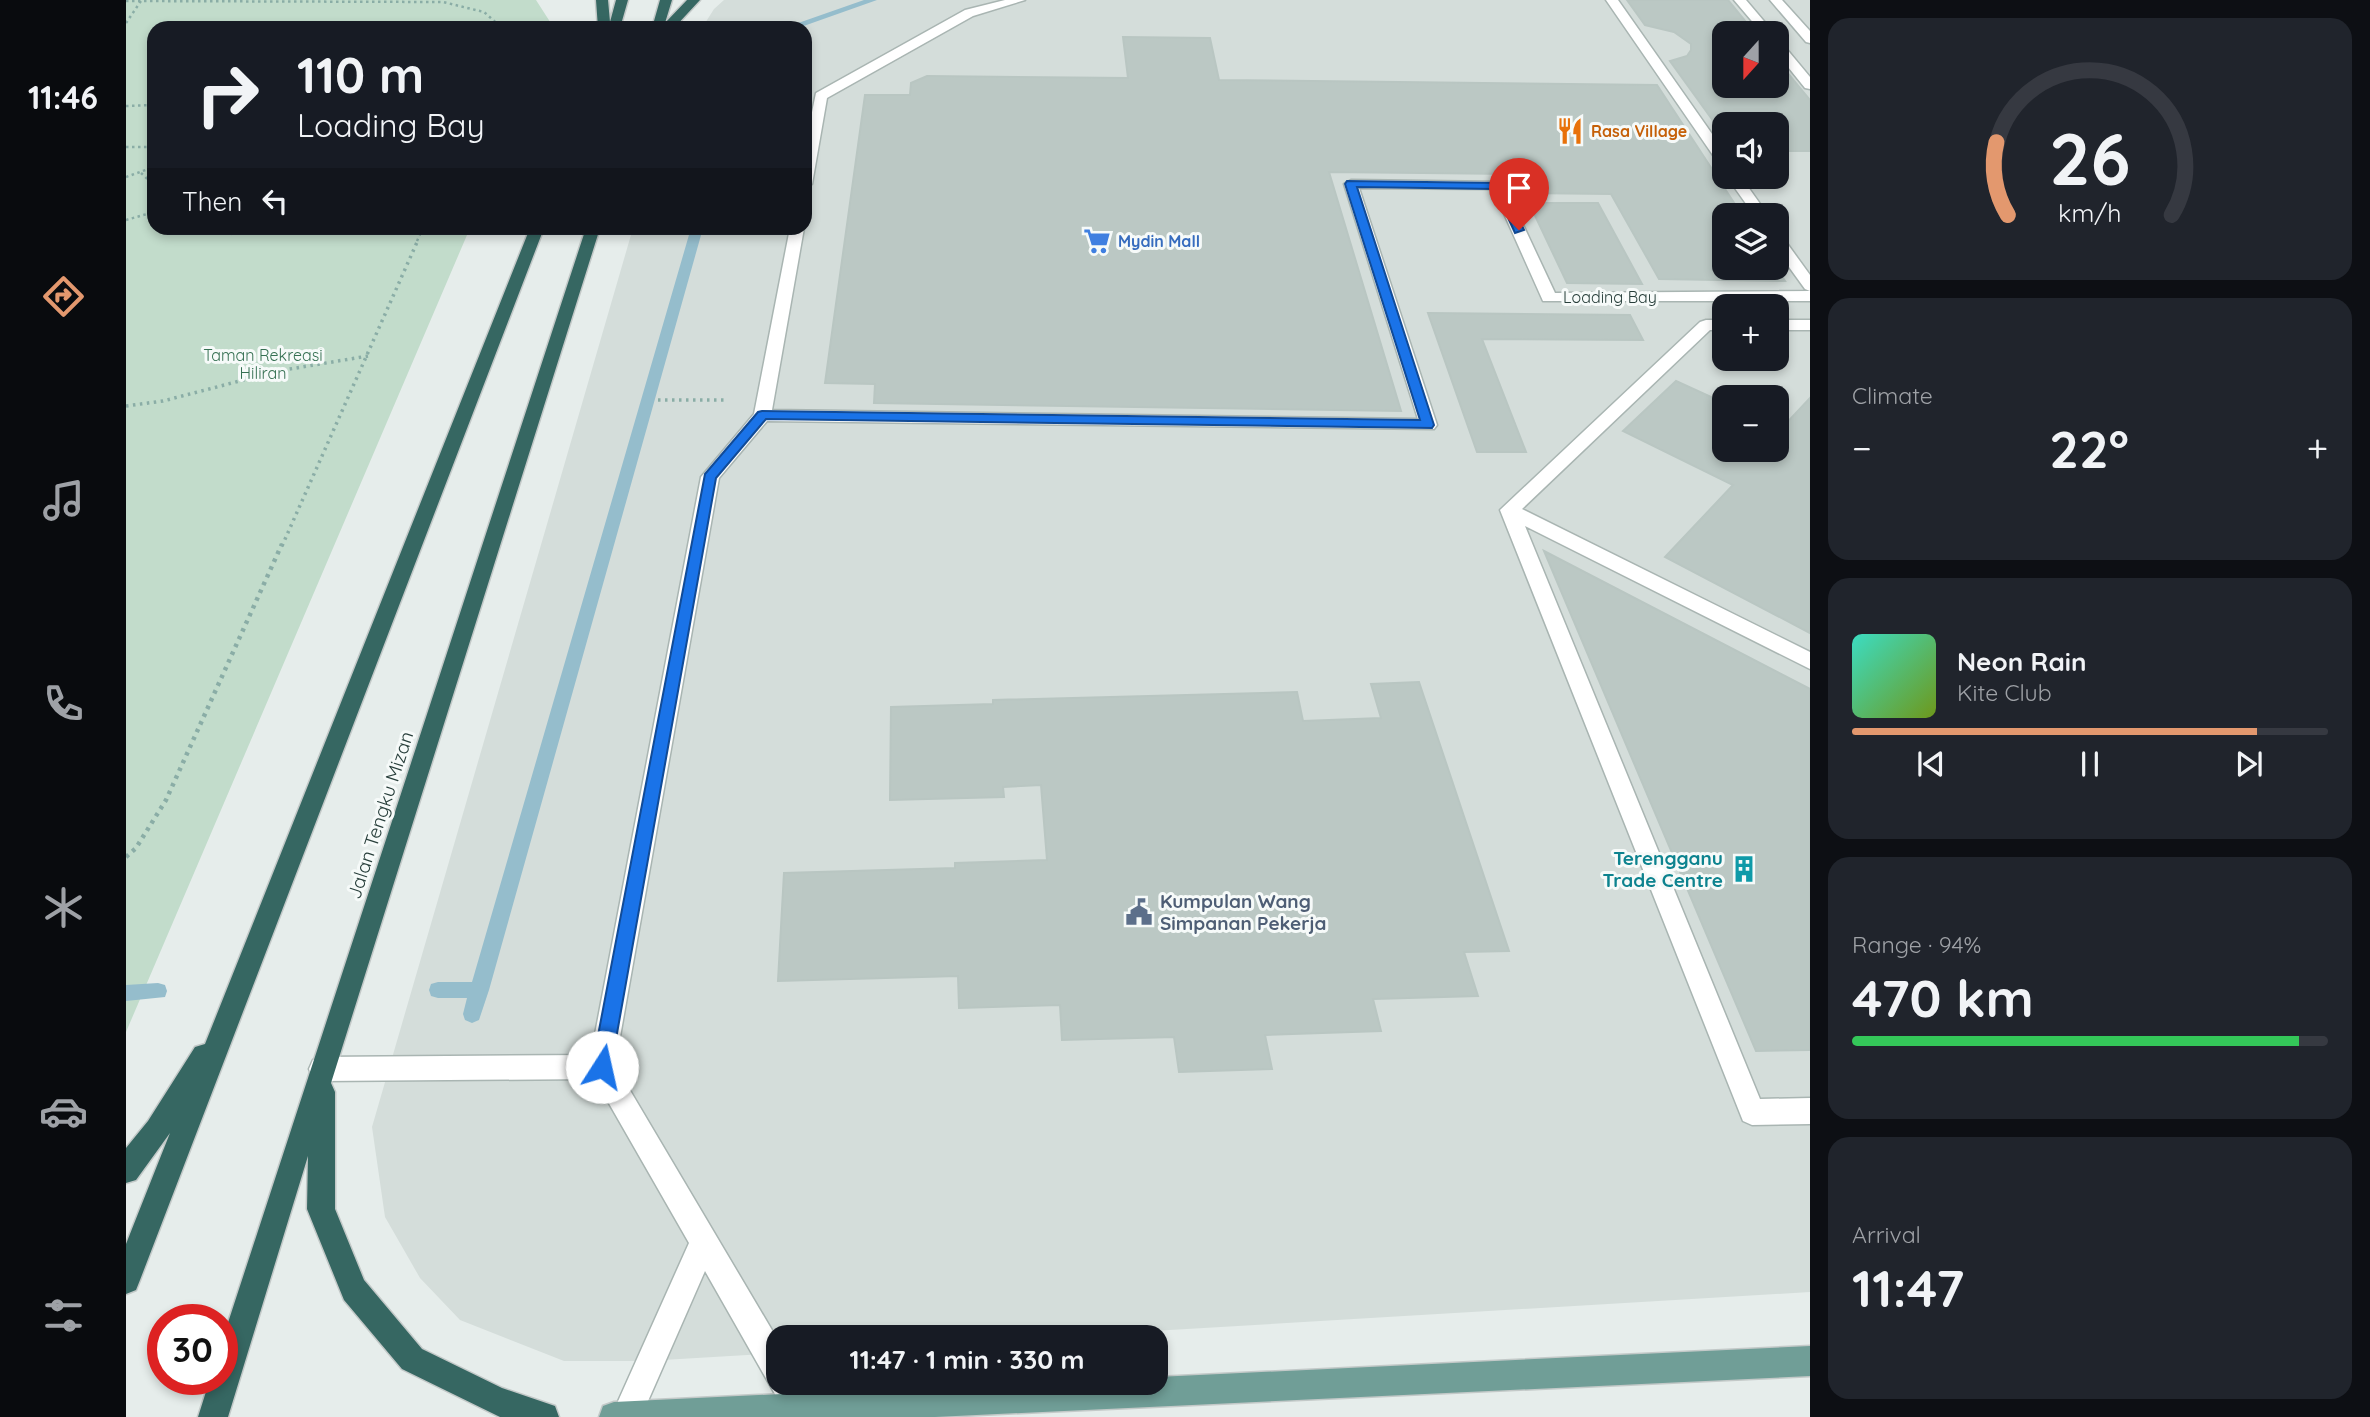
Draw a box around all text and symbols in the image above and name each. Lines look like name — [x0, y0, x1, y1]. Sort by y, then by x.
north arrow — [1712, 21, 1788, 98]
map controls — [1712, 21, 1789, 462]
text: 110 m — [297, 44, 424, 105]
icon: right — [182, 49, 273, 140]
text: 11:46 — [28, 77, 98, 117]
text: Loading Bay — [297, 105, 485, 145]
button: sound — [1712, 112, 1789, 189]
text: 26 — [2049, 112, 2131, 203]
restaurant icon: Rasa Village — [1555, 116, 1585, 146]
place label: Rasa Village — [1591, 121, 1687, 141]
pin — [1489, 158, 1549, 230]
icon: arrive — [1500, 169, 1538, 207]
icon: left — [256, 182, 294, 220]
text: Then — [182, 185, 242, 218]
text: km/h — [2058, 197, 2122, 228]
button: layers — [1712, 203, 1789, 280]
supermarket icon: Mydin Mall — [1082, 226, 1112, 256]
place label: Mydin Mall — [1118, 231, 1200, 251]
icon: directions — [39, 272, 88, 321]
street label: Loading Bay — [1563, 287, 1657, 307]
button: + — [1712, 294, 1789, 371]
park label: Taman Rekreasi Hiliran — [203, 345, 323, 383]
text: Climate — [1852, 381, 1933, 410]
button: − — [1712, 385, 1789, 462]
text: 22° — [2049, 416, 2129, 481]
text: − — [1852, 424, 1872, 472]
text: + — [2307, 424, 2328, 472]
icon: music — [39, 476, 88, 525]
text: Neon Rain — [1957, 645, 2086, 678]
text: Kite Club — [1957, 678, 2052, 707]
icon: phone — [39, 679, 88, 728]
street label: Jalan Tengku Mizan — [342, 728, 418, 902]
icon: previous — [1912, 745, 1950, 783]
icon: pause — [2071, 745, 2109, 783]
icon: next — [2230, 745, 2268, 783]
place label: Terengganu Trade Centre — [1603, 846, 1723, 892]
building icon: Terengganu Trade Centre — [1729, 854, 1759, 884]
icon: climate — [39, 883, 88, 932]
place label: Kumpulan Wang Simpanan Pekerja — [1160, 889, 1326, 935]
public building icon: Kumpulan Wang Simpanan Pekerja — [1124, 897, 1154, 927]
text: Range · 94% — [1852, 930, 1981, 959]
text: 470 km — [1852, 965, 2034, 1030]
position arrow — [565, 1030, 639, 1104]
icon: car — [39, 1087, 88, 1136]
text: Arrival — [1852, 1220, 1921, 1249]
text: 11:47 — [1852, 1255, 1964, 1320]
icon: filters — [39, 1291, 88, 1340]
speed limit sign: 30 — [147, 1304, 238, 1395]
text: 11:47 · 1 min · 330 m — [850, 1343, 1084, 1376]

